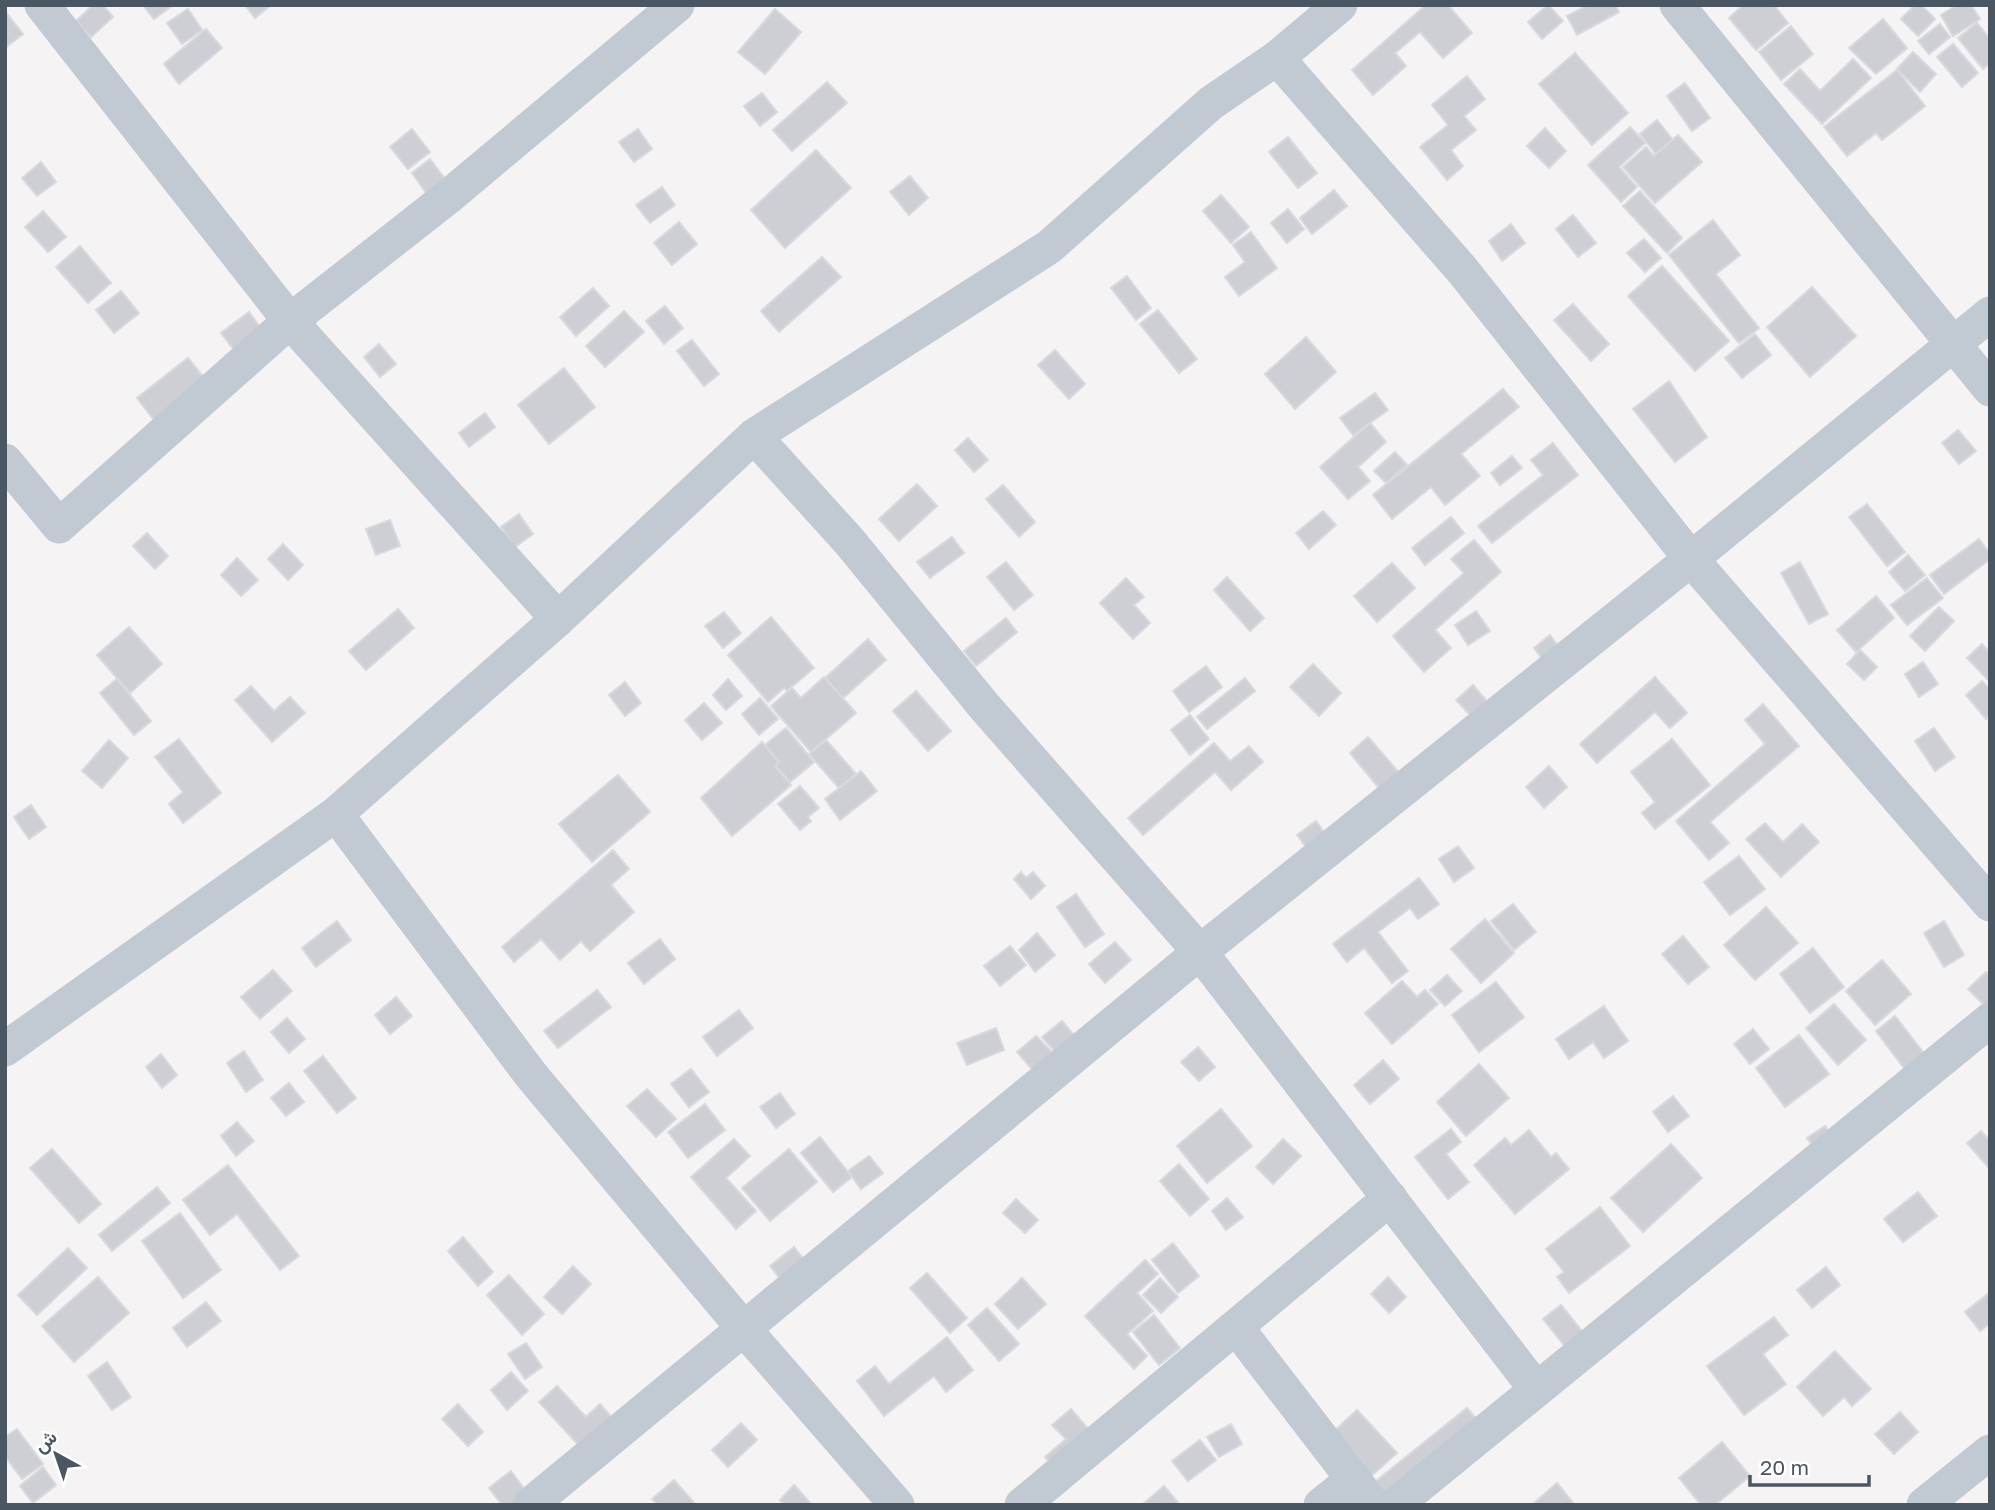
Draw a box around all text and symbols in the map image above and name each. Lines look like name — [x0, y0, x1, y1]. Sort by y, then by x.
north arrow — [21, 1419, 91, 1489]
text: ش — [29, 1424, 62, 1458]
scale bar — [1750, 1444, 1869, 1488]
text: 20 m — [1760, 1454, 1809, 1480]

